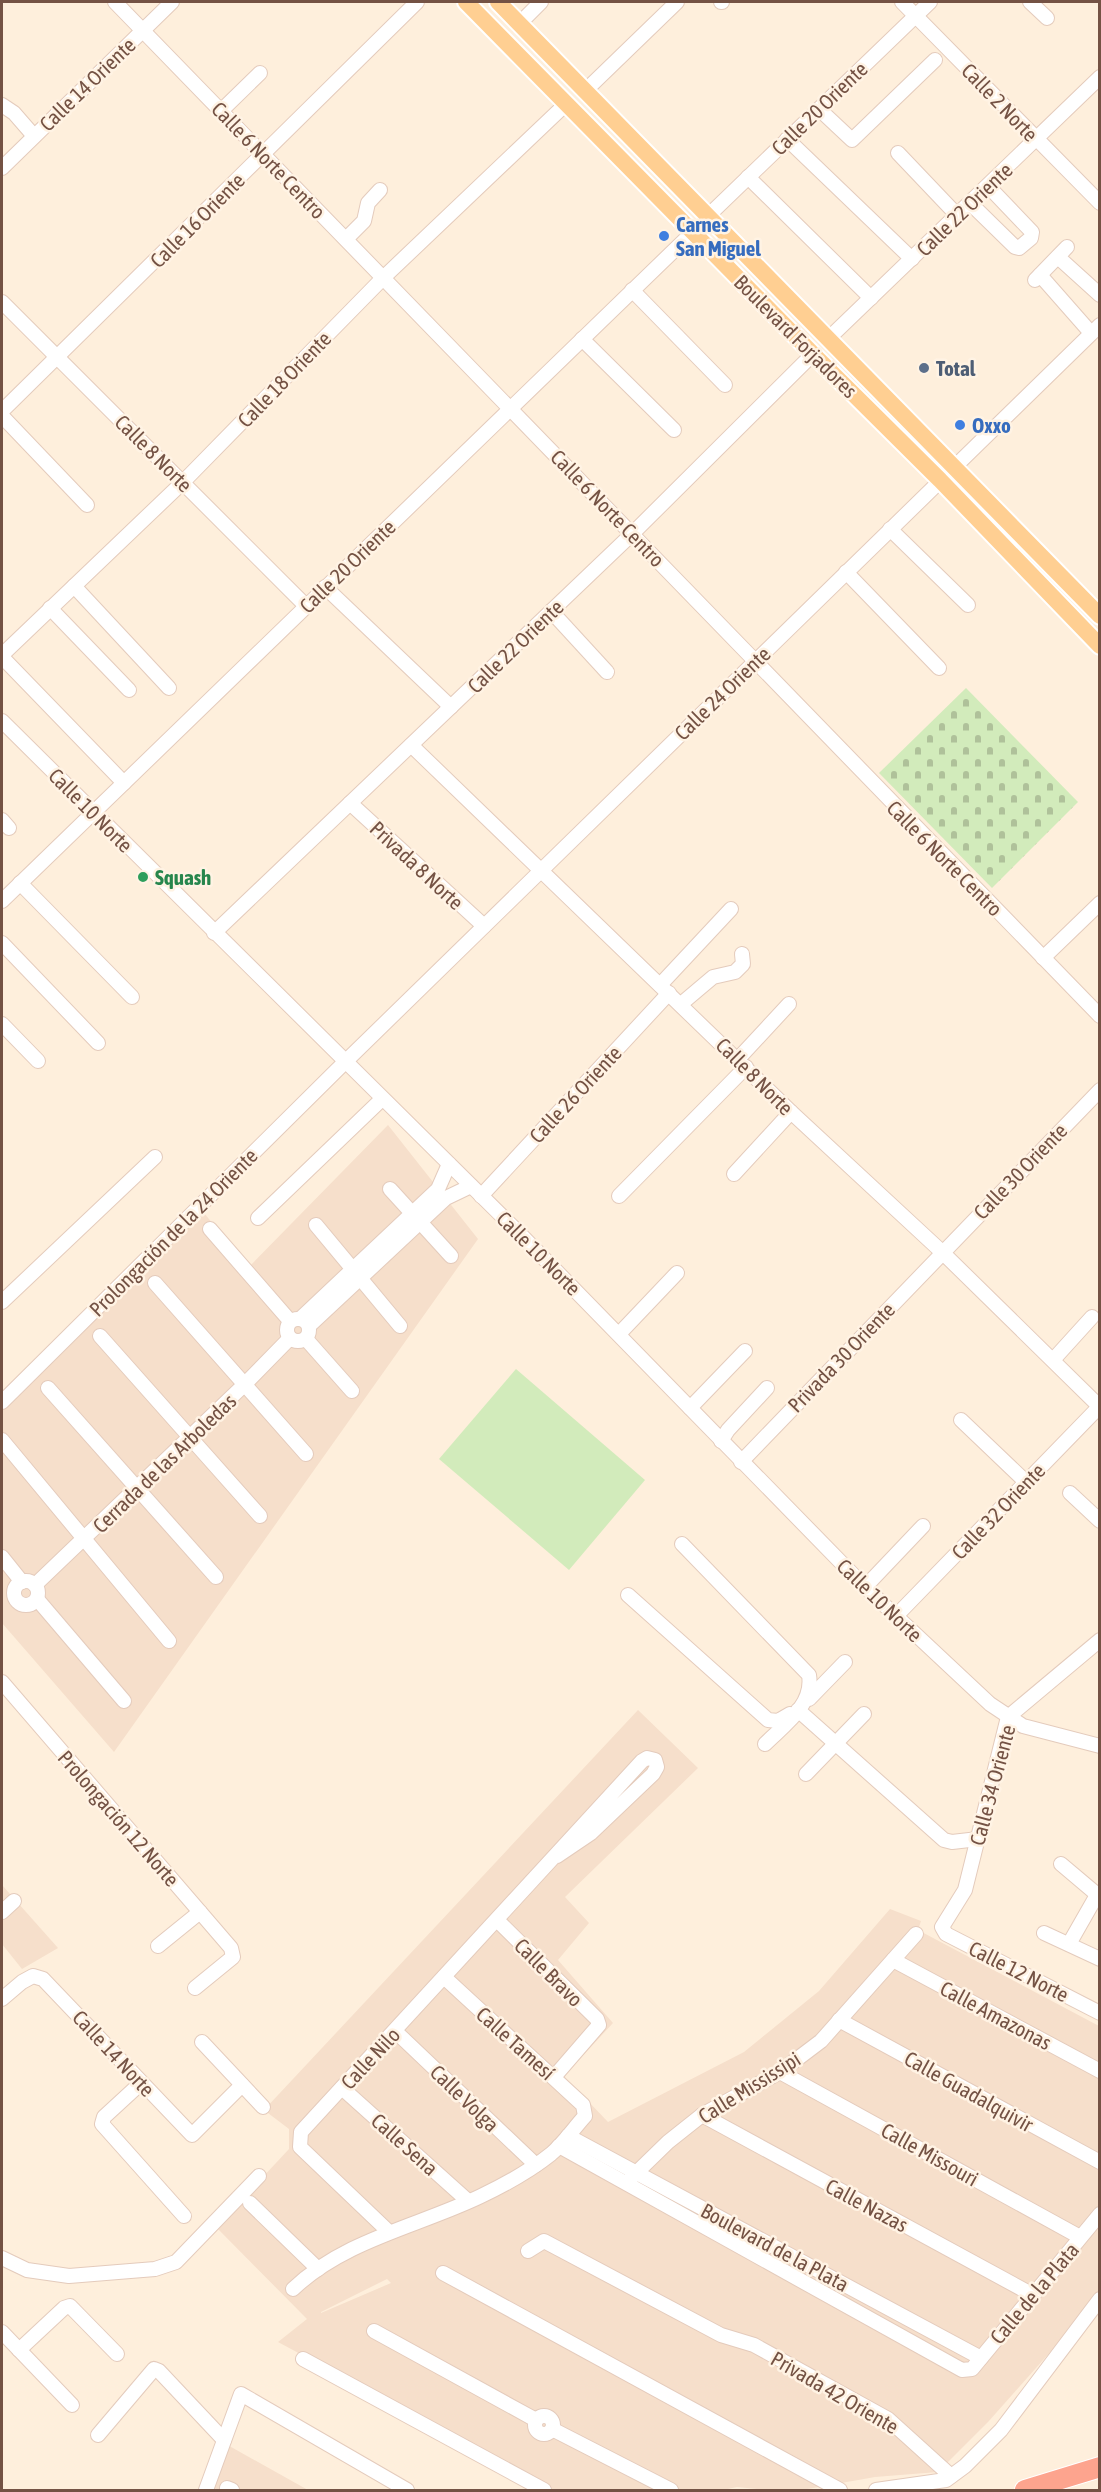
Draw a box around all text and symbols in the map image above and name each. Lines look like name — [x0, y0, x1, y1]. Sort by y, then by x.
street label: Calle 14 Oriente — [34, 32, 140, 136]
street label: Calle 20 Oriente — [766, 56, 872, 160]
street label: Calle 2 Norte — [957, 58, 1043, 146]
street label: Calle 6 Norte Centro — [207, 97, 331, 223]
street label: Calle 22 Oriente — [911, 157, 1017, 261]
street label: Calle 16 Oriente — [145, 168, 249, 272]
place label: Carnes San Miguel — [676, 212, 761, 260]
marker: Carnes San Miguel — [657, 229, 671, 243]
street label: Boulevard Forjadores — [730, 270, 862, 402]
street label: Calle 18 Oriente — [232, 326, 336, 432]
place label: Total — [936, 356, 976, 380]
marker: Total — [917, 361, 931, 375]
street label: Calle 8 Norte — [111, 410, 197, 496]
place label: Oxxo — [972, 413, 1011, 437]
marker: Oxxo — [953, 418, 967, 432]
street label: Calle 6 Norte Centro — [546, 445, 670, 571]
street label: Calle 20 Oriente — [294, 514, 400, 618]
street label: Calle 22 Oriente — [462, 594, 568, 698]
street label: Calle 24 Oriente — [669, 641, 775, 745]
street label: Calle 10 Norte — [44, 763, 138, 857]
street label: Calle 6 Norte Centro — [882, 795, 1008, 921]
street label: Privada 8 Norte — [365, 816, 469, 914]
place label: Squash — [155, 865, 211, 889]
marker: Squash — [136, 870, 150, 884]
street label: Calle 8 Norte — [712, 1033, 798, 1119]
street label: Calle 26 Oriente — [524, 1041, 626, 1147]
street label: Calle 30 Oriente — [968, 1118, 1072, 1224]
street label: Prolongación de la 24 Oriente — [84, 1143, 262, 1321]
street label: Calle 10 Norte — [492, 1206, 586, 1300]
street label: Privada 30 Oriente — [783, 1297, 899, 1417]
street label: Cerrada de las Arboledas — [87, 1389, 241, 1537]
street label: Calle 32 Oriente — [946, 1458, 1050, 1564]
street label: Calle 10 Norte — [833, 1554, 927, 1646]
street label: Calle 34 Oriente — [964, 1722, 1020, 1848]
street label: Prolongación 12 Norte — [54, 1745, 184, 1891]
street label: Calle Bravo — [510, 1933, 588, 2011]
street label: Calle 12 Norte — [965, 1936, 1073, 2006]
street label: Calle Amazonas — [936, 1976, 1056, 2054]
street label: Calle Tamesí — [472, 2002, 560, 2084]
street label: Calle 14 Norte — [68, 2005, 160, 2101]
street label: Calle Nilo — [336, 2022, 404, 2094]
street label: Calle Mississipi — [694, 2046, 804, 2128]
street label: Calle Guadalquivir — [901, 2046, 1038, 2137]
street label: Calle Volga — [426, 2060, 504, 2136]
street label: Calle Sena — [367, 2108, 443, 2180]
street label: Calle Missouri — [877, 2117, 983, 2191]
street label: Calle Nazas — [822, 2173, 912, 2237]
street label: Boulevard de la Plata — [697, 2198, 853, 2296]
street label: Calle de la Plata — [985, 2238, 1083, 2348]
street label: Privada 42 Oriente — [767, 2346, 903, 2438]

